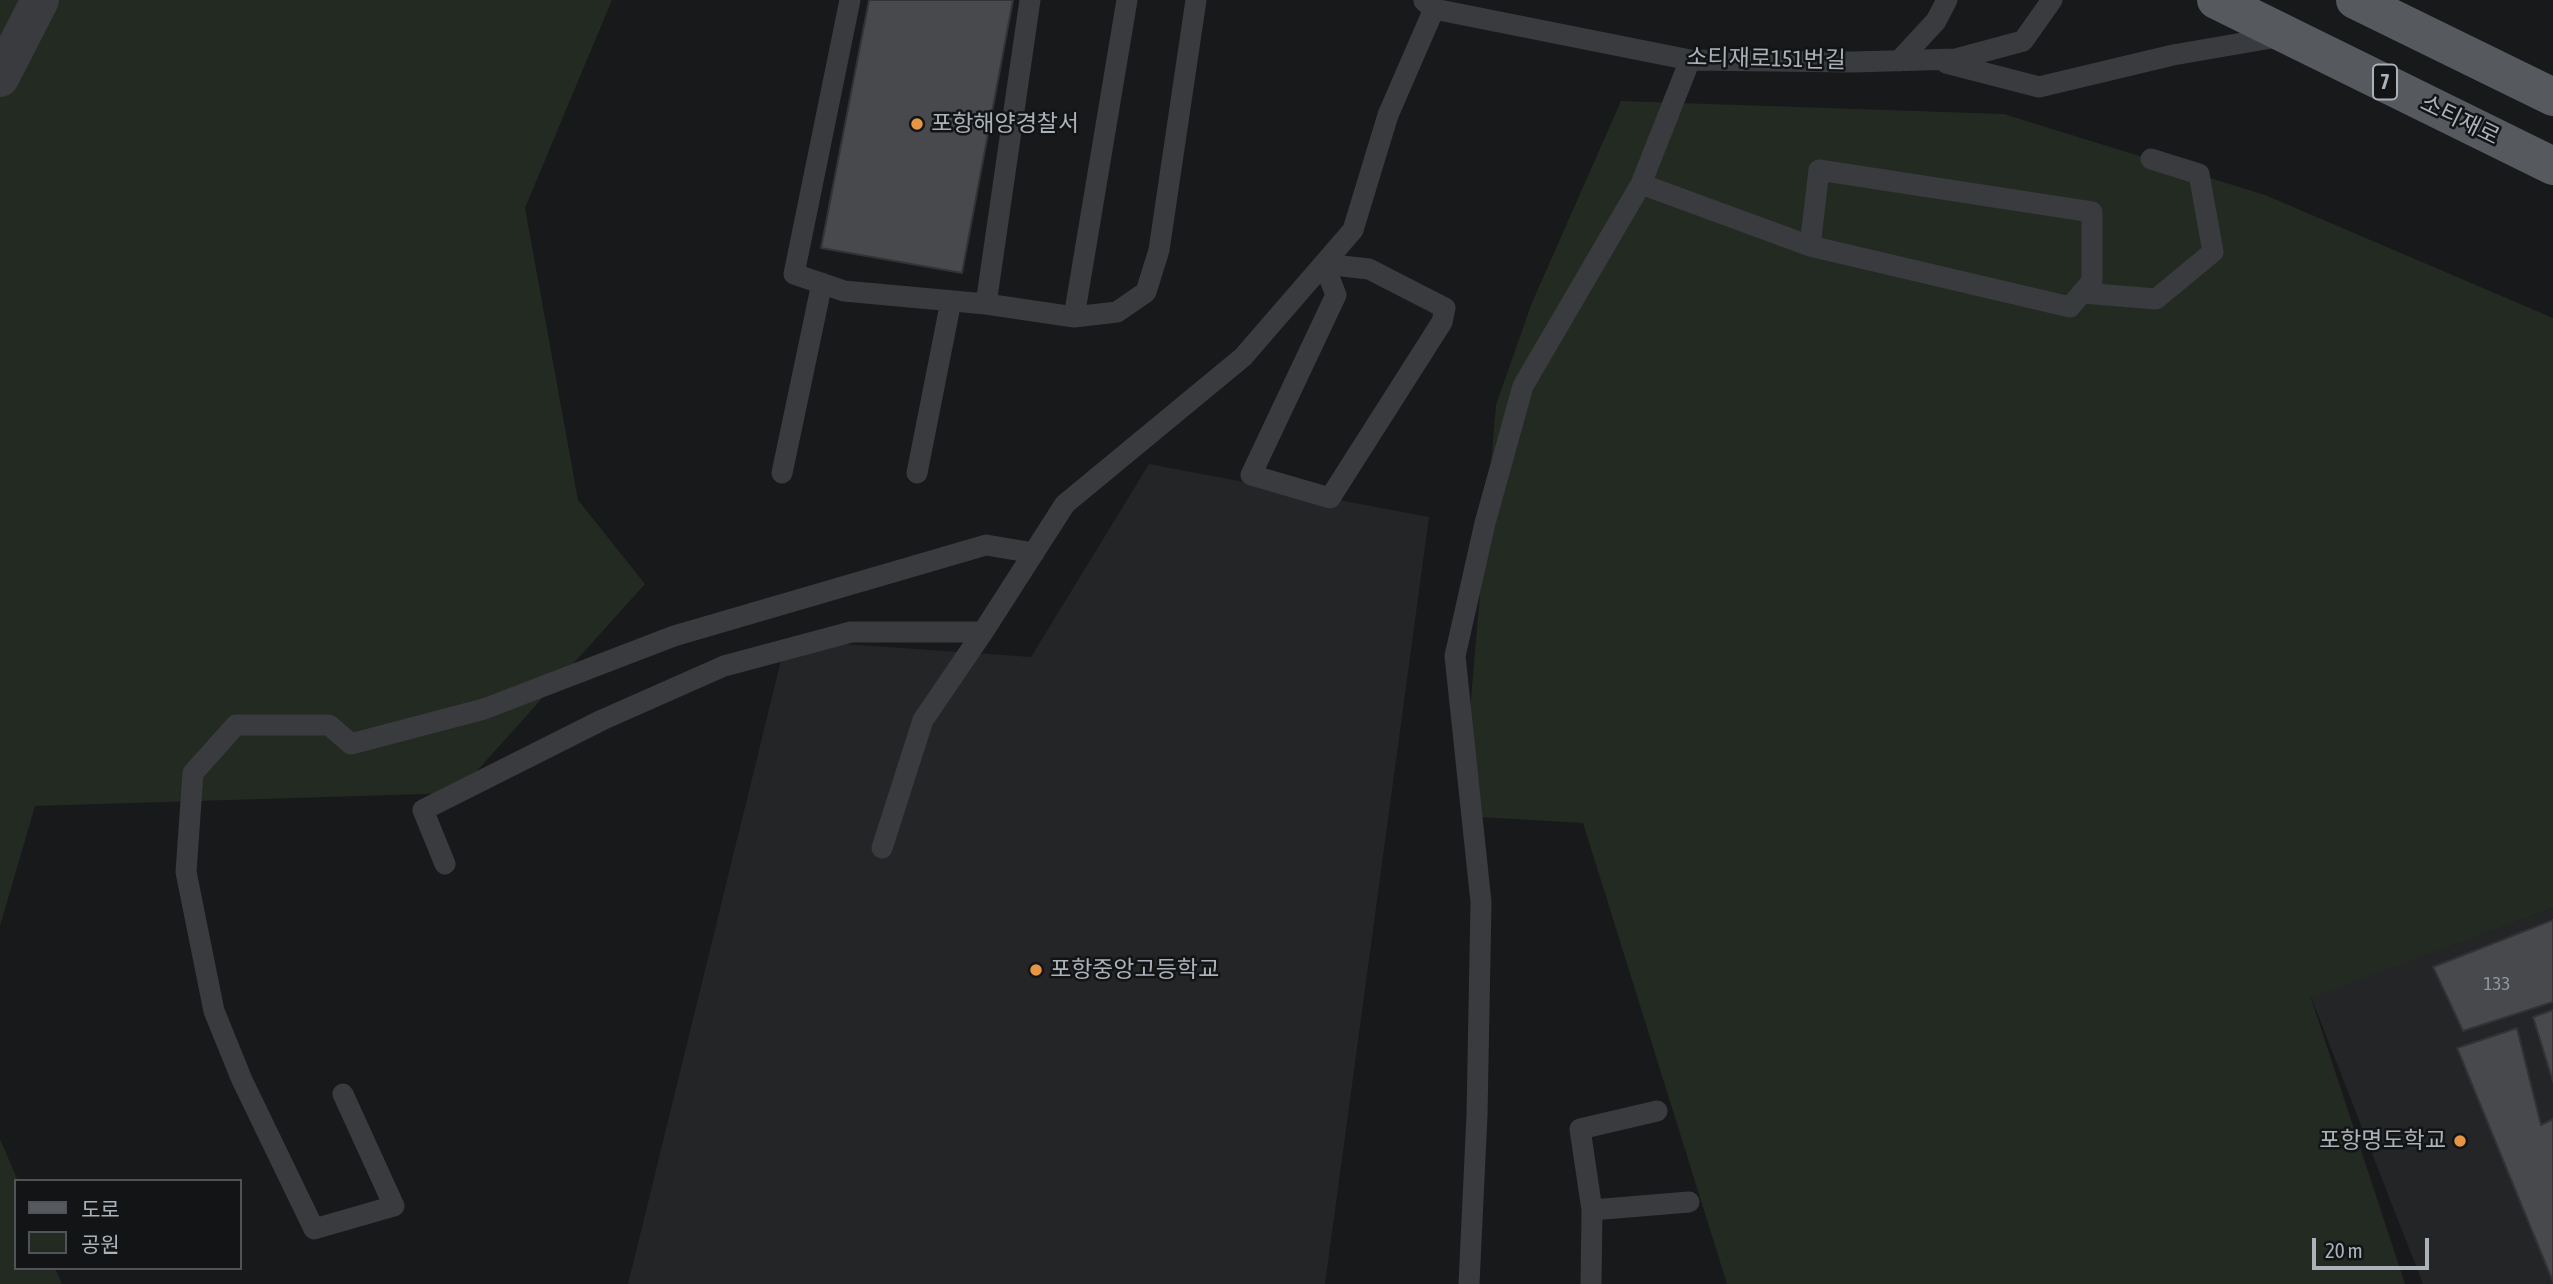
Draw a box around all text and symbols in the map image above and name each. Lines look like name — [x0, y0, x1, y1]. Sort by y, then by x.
street label: 소티재로151번길 — [1686, 44, 1846, 74]
road number: 7 — [2373, 64, 2397, 100]
street label: 소티재로 — [2416, 89, 2504, 151]
place label: 포항해양경찰서 — [931, 110, 1079, 138]
marker: 포항해양경찰서 — [909, 116, 925, 132]
place label: 포항중앙고등학교 — [1050, 956, 1219, 984]
marker: 포항중앙고등학교 — [1028, 962, 1044, 978]
house number: 133 — [2484, 973, 2510, 995]
place label: 포항명도학교 — [2319, 1127, 2446, 1155]
marker: 포항명도학교 — [2452, 1133, 2468, 1149]
legend — [14, 1179, 242, 1270]
text: 도로 — [81, 1197, 120, 1221]
scale bar — [2315, 1224, 2432, 1268]
text: 공원 — [81, 1232, 120, 1256]
text: 20 m — [2325, 1238, 2363, 1262]

